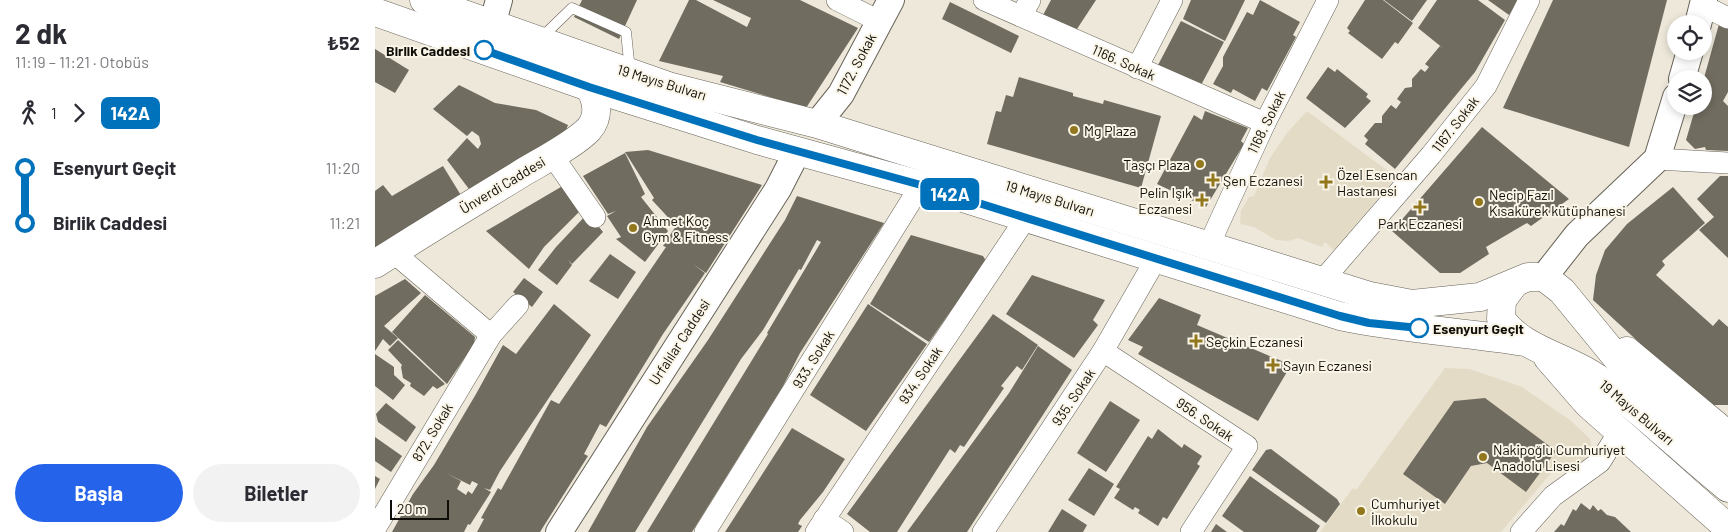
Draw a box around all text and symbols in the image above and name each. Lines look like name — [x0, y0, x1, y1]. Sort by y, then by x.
map controls — [1667, 15, 1712, 115]
button: locate — [1667, 15, 1712, 60]
text: 2 dk — [15, 16, 67, 50]
street label: 1172. Sokak — [833, 30, 879, 98]
text: ₺52 — [327, 31, 360, 54]
marker: Birlik Caddesi — [474, 40, 494, 60]
street label: 1166. Sokak — [1090, 40, 1158, 84]
place label: Birlik Caddesi — [386, 42, 470, 59]
text: 11:19 – 11:21 · Otobüs — [15, 52, 149, 71]
street label: 19 Mayıs Bulvarı — [615, 60, 709, 104]
button: layers — [1667, 70, 1712, 115]
street label: 1168. Sokak — [1243, 88, 1289, 156]
street label: 1167. Sokak — [1428, 93, 1482, 155]
icon: walk — [15, 99, 43, 127]
icon: forward — [65, 99, 93, 127]
text: 142A — [111, 102, 150, 124]
text: 1 — [51, 103, 57, 122]
place label: Mg Plaza — [1084, 122, 1136, 139]
marker: Mg Plaza — [1068, 124, 1080, 136]
street label: Ünverdi Caddesi — [456, 153, 548, 217]
text: Esenyurt Geçit — [53, 156, 176, 179]
place label: Taşçı Plaza — [1123, 156, 1190, 173]
text: 11:20 — [326, 158, 360, 177]
marker: Taşçı Plaza — [1194, 158, 1206, 170]
place label: Özel Esencan Hastanesi — [1337, 166, 1418, 199]
place label: Şen Eczanesi — [1223, 172, 1303, 189]
marker: Şen Eczanesi — [1207, 174, 1219, 186]
marker: Özel Esencan Hastanesi — [1319, 175, 1333, 189]
street label: 19 Mayıs Bulvarı — [1003, 176, 1097, 220]
line badge: 142A — [915, 178, 985, 210]
text: 142A — [930, 183, 970, 205]
place label: Pelin Işık Eczanesi — [1138, 184, 1192, 217]
place label: Necip Fazıl Kısakürek kütüphanesi — [1489, 186, 1625, 219]
marker: Pelin Işık Eczanesi — [1196, 194, 1208, 206]
marker: Necip Fazıl Kısakürek kütüphanesi — [1473, 196, 1485, 208]
marker: Park Eczanesi — [1414, 201, 1426, 213]
text: Birlik Caddesi — [53, 211, 167, 234]
place label: Ahmet Koç Gym & Fitness — [643, 212, 729, 245]
text: 11:21 — [329, 213, 360, 232]
place label: Park Eczanesi — [1378, 215, 1462, 232]
marker: Ahmet Koç Gym & Fitness — [627, 222, 639, 234]
street label: Urfalılar Caddesi — [645, 296, 713, 388]
marker: Esenyurt Geçit — [1409, 318, 1429, 338]
place label: Esenyurt Geçit — [1433, 320, 1524, 337]
street label: 933. Sokak — [788, 327, 838, 391]
place label: Seçkin Eczanesi — [1206, 333, 1303, 350]
marker: Seçkin Eczanesi — [1190, 335, 1202, 347]
street label: 934. Sokak — [895, 343, 945, 407]
place label: Sayın Eczanesi — [1283, 357, 1372, 374]
marker: Sayın Eczanesi — [1267, 359, 1279, 371]
street label: 935. Sokak — [1048, 365, 1098, 429]
street label: 19 Mayıs Bulvarı — [1596, 376, 1678, 448]
street label: 956. Sokak — [1173, 394, 1237, 444]
street label: 872. Sokak — [408, 400, 456, 464]
place label: Nakipoğlu Cumhuriyet Anadolu Lisesi — [1493, 441, 1625, 474]
marker: Nakipoğlu Cumhuriyet Anadolu Lisesi — [1477, 451, 1489, 463]
button: Başla — [15, 464, 183, 522]
button: Biletler — [193, 464, 360, 522]
place label: Cumhuriyet İlkokulu — [1371, 495, 1440, 528]
scale bar — [390, 497, 449, 520]
text: 20 m — [397, 500, 427, 517]
marker: Cumhuriyet İlkokulu — [1355, 505, 1367, 517]

